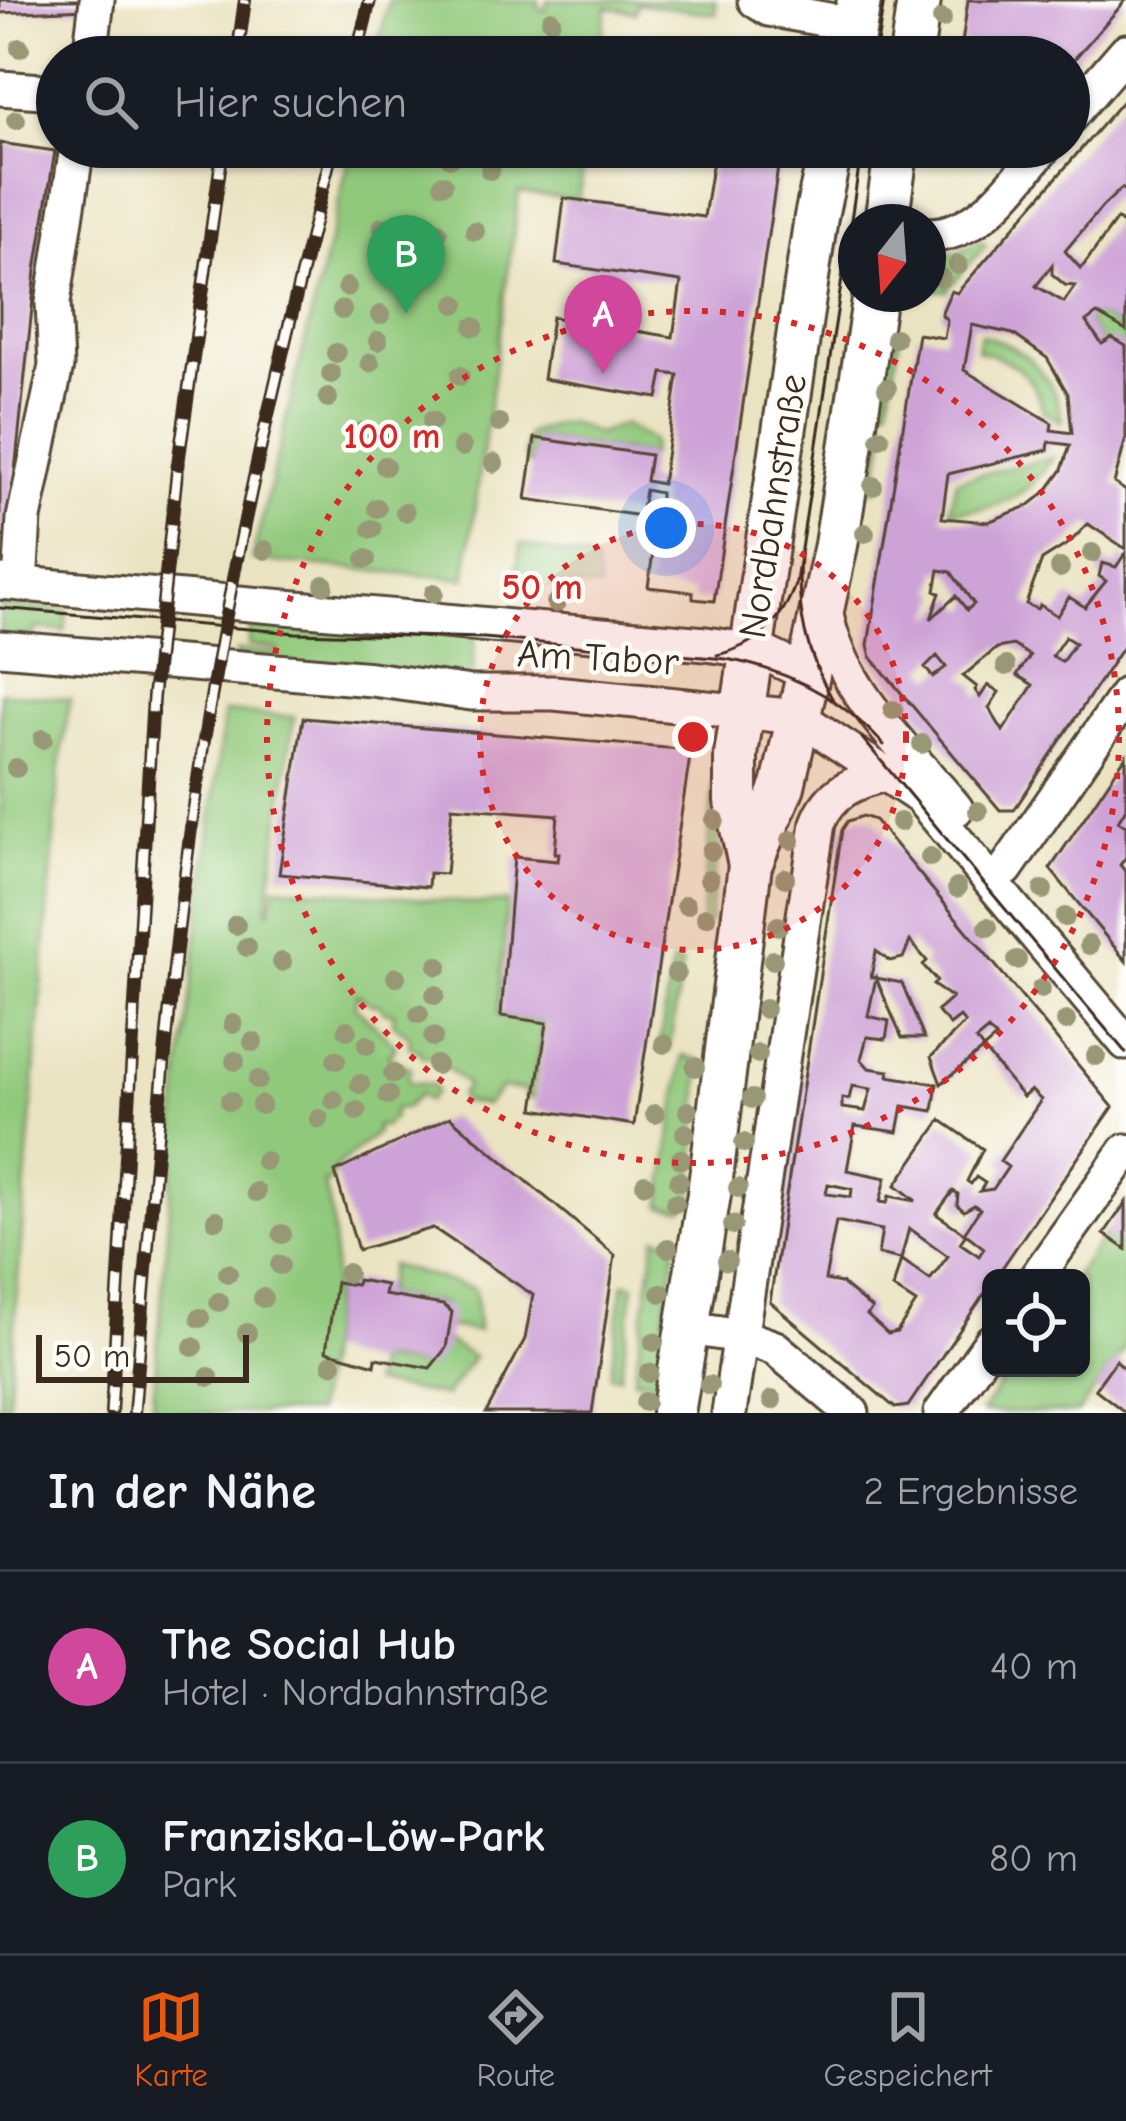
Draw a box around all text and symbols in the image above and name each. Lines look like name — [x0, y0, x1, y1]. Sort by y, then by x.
search box — [36, 36, 1090, 168]
icon: search — [78, 69, 144, 135]
text: Hier suchen — [174, 76, 407, 128]
north arrow — [838, 204, 946, 312]
pin: B — [367, 215, 445, 314]
pin: A — [564, 275, 642, 374]
street label: Nordbahnstraße — [730, 371, 816, 641]
text: 100 m — [344, 416, 440, 457]
your location — [636, 498, 696, 558]
text: 50 m — [501, 567, 583, 608]
street label: Am Tabor — [516, 631, 680, 685]
centre of rings — [672, 716, 714, 758]
map controls — [982, 1269, 1090, 1377]
button: locate — [982, 1269, 1090, 1377]
scale bar — [36, 1329, 249, 1382]
text: 50 m — [54, 1337, 130, 1375]
text: In der Nähe — [48, 1462, 316, 1521]
text: 2 Ergebnisse — [863, 1469, 1078, 1514]
text: The Social Hub — [162, 1618, 456, 1670]
text: A — [76, 1644, 98, 1689]
text: 40 m — [990, 1644, 1078, 1689]
text: Hotel · Nordbahnstraße — [162, 1670, 549, 1715]
text: Franziska-Löw-Park — [162, 1810, 545, 1862]
text: B — [75, 1836, 99, 1881]
text: 80 m — [989, 1836, 1078, 1881]
text: Park — [162, 1862, 237, 1907]
tab: Karte — [134, 1984, 208, 2094]
tab: Route — [476, 1984, 555, 2094]
tab: Gespeichert — [824, 1984, 992, 2094]

